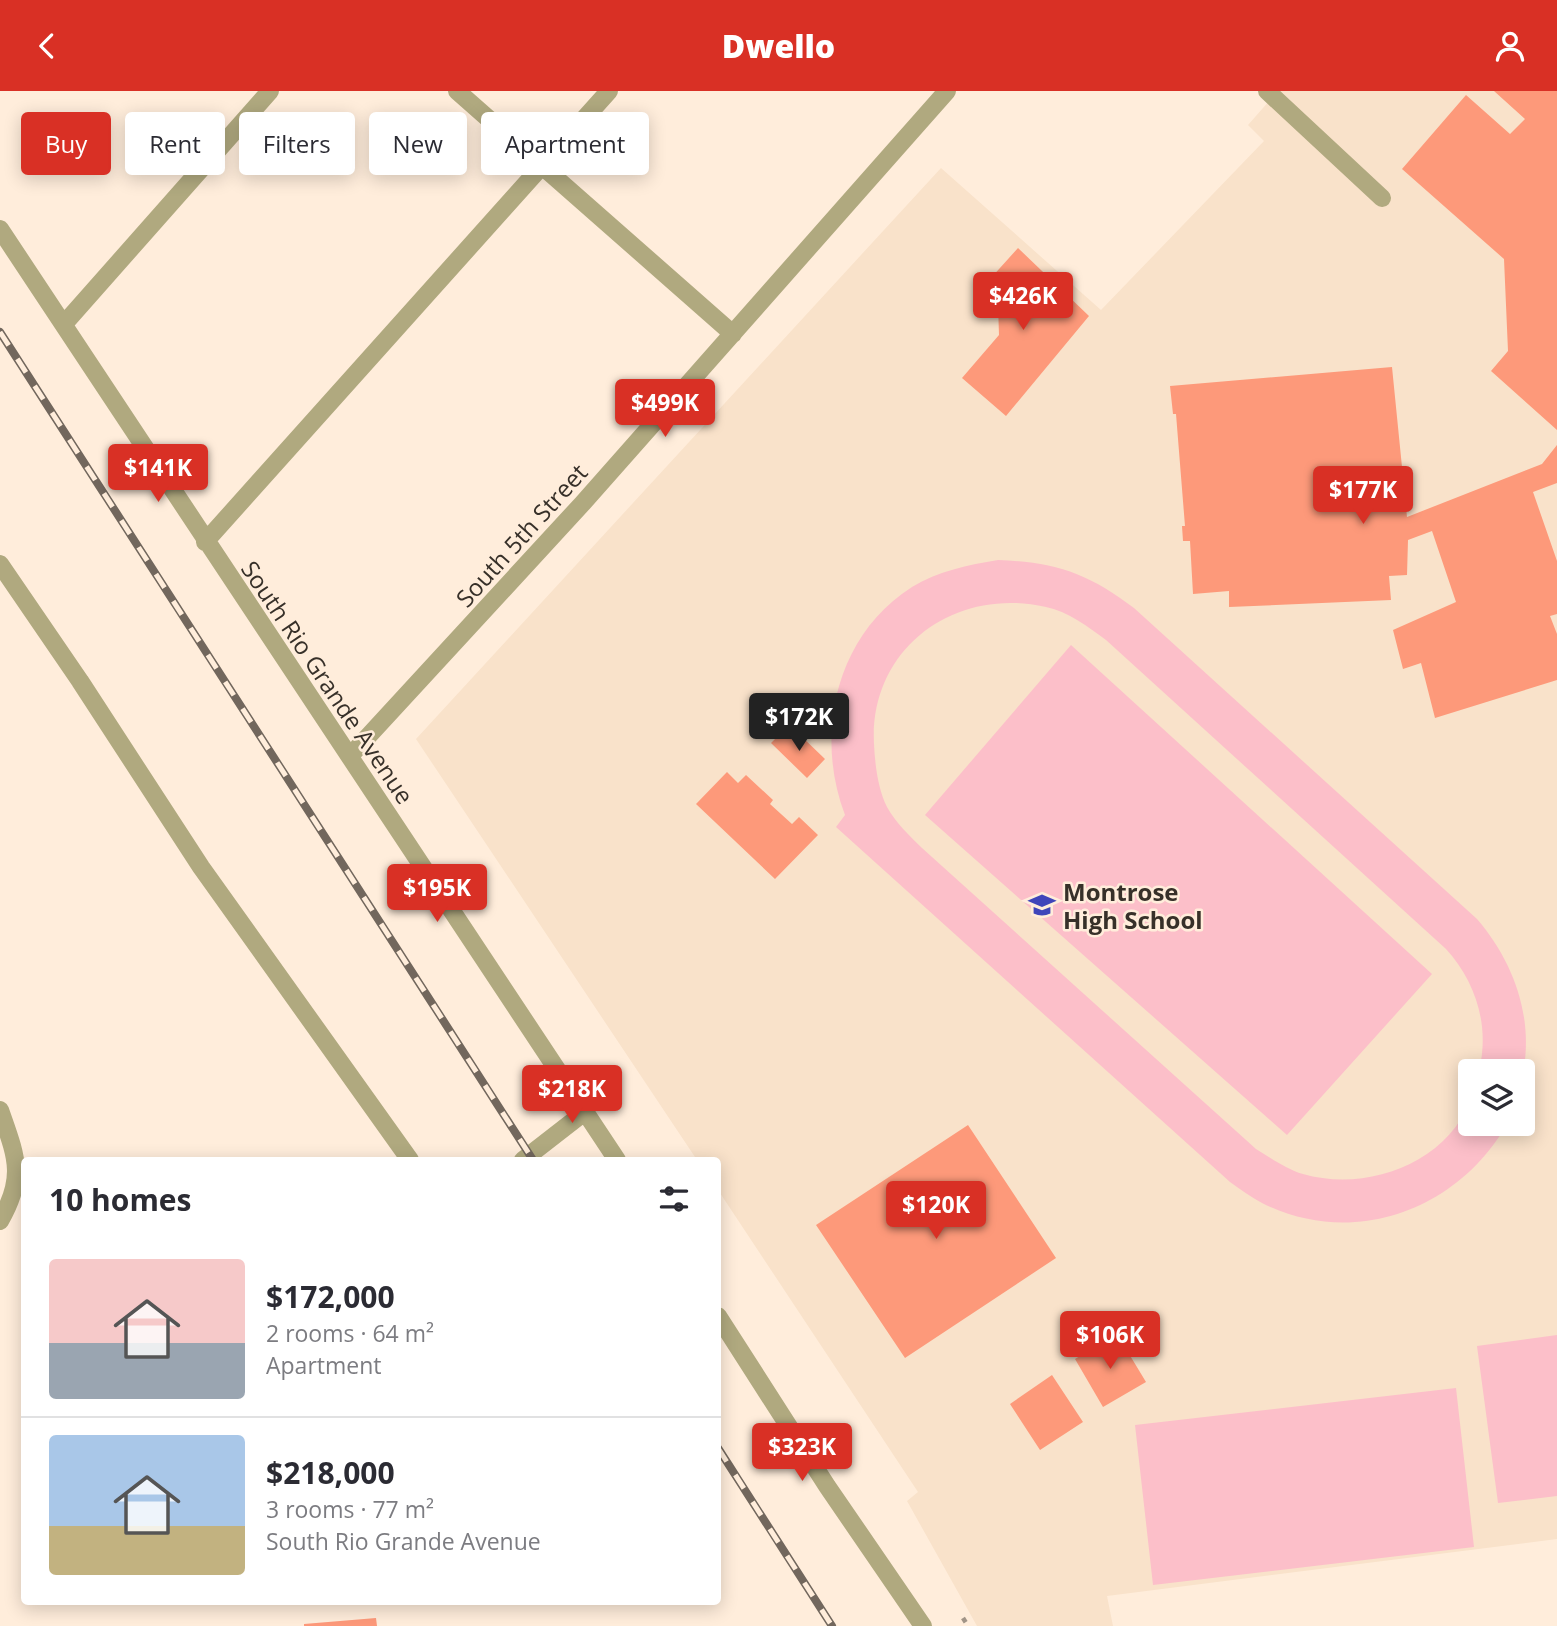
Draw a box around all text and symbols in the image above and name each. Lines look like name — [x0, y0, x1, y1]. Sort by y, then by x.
text: Dwello — [722, 24, 835, 67]
icon: back — [28, 27, 66, 65]
icon: person — [1491, 27, 1529, 65]
chip: Buy — [21, 112, 111, 175]
chip: Rent — [125, 112, 225, 175]
chip: Filters — [239, 112, 355, 175]
chip: New — [369, 112, 467, 175]
chip: Apartment — [481, 112, 649, 175]
pin: $426K — [974, 273, 1072, 332]
text: $426K — [989, 279, 1057, 311]
pin: $499K — [616, 379, 714, 439]
text: $499K — [631, 386, 699, 418]
pin: $141K — [109, 445, 207, 504]
text: $141K — [124, 451, 192, 483]
street label: South 5th Street — [448, 456, 594, 614]
pin: $177K — [1314, 467, 1412, 526]
text: $177K — [1329, 473, 1397, 505]
street label: South Rio Grande Avenue — [234, 554, 422, 810]
pin: $172K — [750, 693, 848, 753]
text: $172K — [765, 700, 833, 732]
pin: $195K — [388, 865, 486, 924]
text: $195K — [403, 871, 471, 903]
place label: Montrose High School — [1063, 875, 1203, 936]
school or university icon: Montrose High School — [1027, 890, 1057, 920]
map controls — [1458, 1059, 1535, 1136]
button: layers — [1458, 1059, 1535, 1136]
pin: $218K — [523, 1065, 621, 1125]
text: $218K — [538, 1072, 606, 1104]
text: 10 homes — [49, 1179, 192, 1220]
icon: filters — [655, 1180, 693, 1218]
pin: $120K — [887, 1181, 985, 1241]
text: $120K — [902, 1188, 970, 1220]
text: $172,000 — [266, 1276, 395, 1317]
icon: home — [105, 1287, 189, 1371]
pin: $106K — [1061, 1311, 1159, 1371]
text: 2 rooms · 64 m² — [266, 1317, 434, 1349]
text: $106K — [1076, 1318, 1144, 1350]
text: Apartment — [266, 1349, 382, 1381]
pin: $323K — [753, 1423, 851, 1483]
text: $323K — [768, 1430, 836, 1462]
text: $218,000 — [266, 1452, 395, 1493]
icon: home — [105, 1463, 189, 1547]
text: 3 rooms · 77 m² — [266, 1493, 434, 1525]
text: South Rio Grande Avenue — [266, 1525, 541, 1557]

